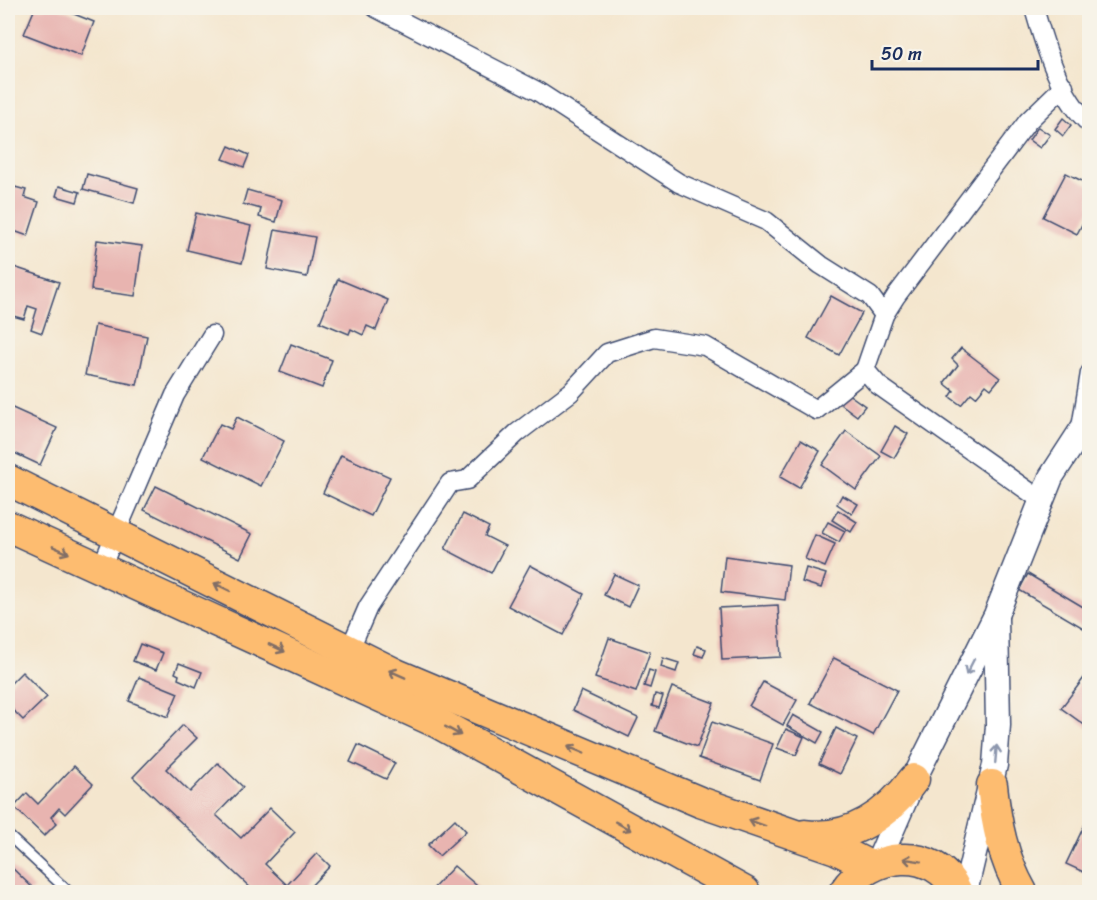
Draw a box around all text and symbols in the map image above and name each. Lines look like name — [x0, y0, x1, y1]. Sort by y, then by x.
scale bar — [872, 33, 1038, 71]
text: 50 m — [881, 38, 922, 70]
one-way arrow — [51, 545, 70, 556]
one-way arrow — [213, 581, 231, 593]
one-way arrow — [267, 643, 285, 655]
one-way arrow — [964, 658, 975, 676]
one-way arrow — [388, 668, 406, 679]
one-way arrow — [444, 725, 461, 737]
one-way arrow — [568, 744, 586, 755]
one-way arrow — [991, 744, 1002, 764]
one-way arrow — [748, 816, 767, 827]
one-way arrow — [614, 821, 632, 832]
one-way arrow — [902, 854, 922, 865]

